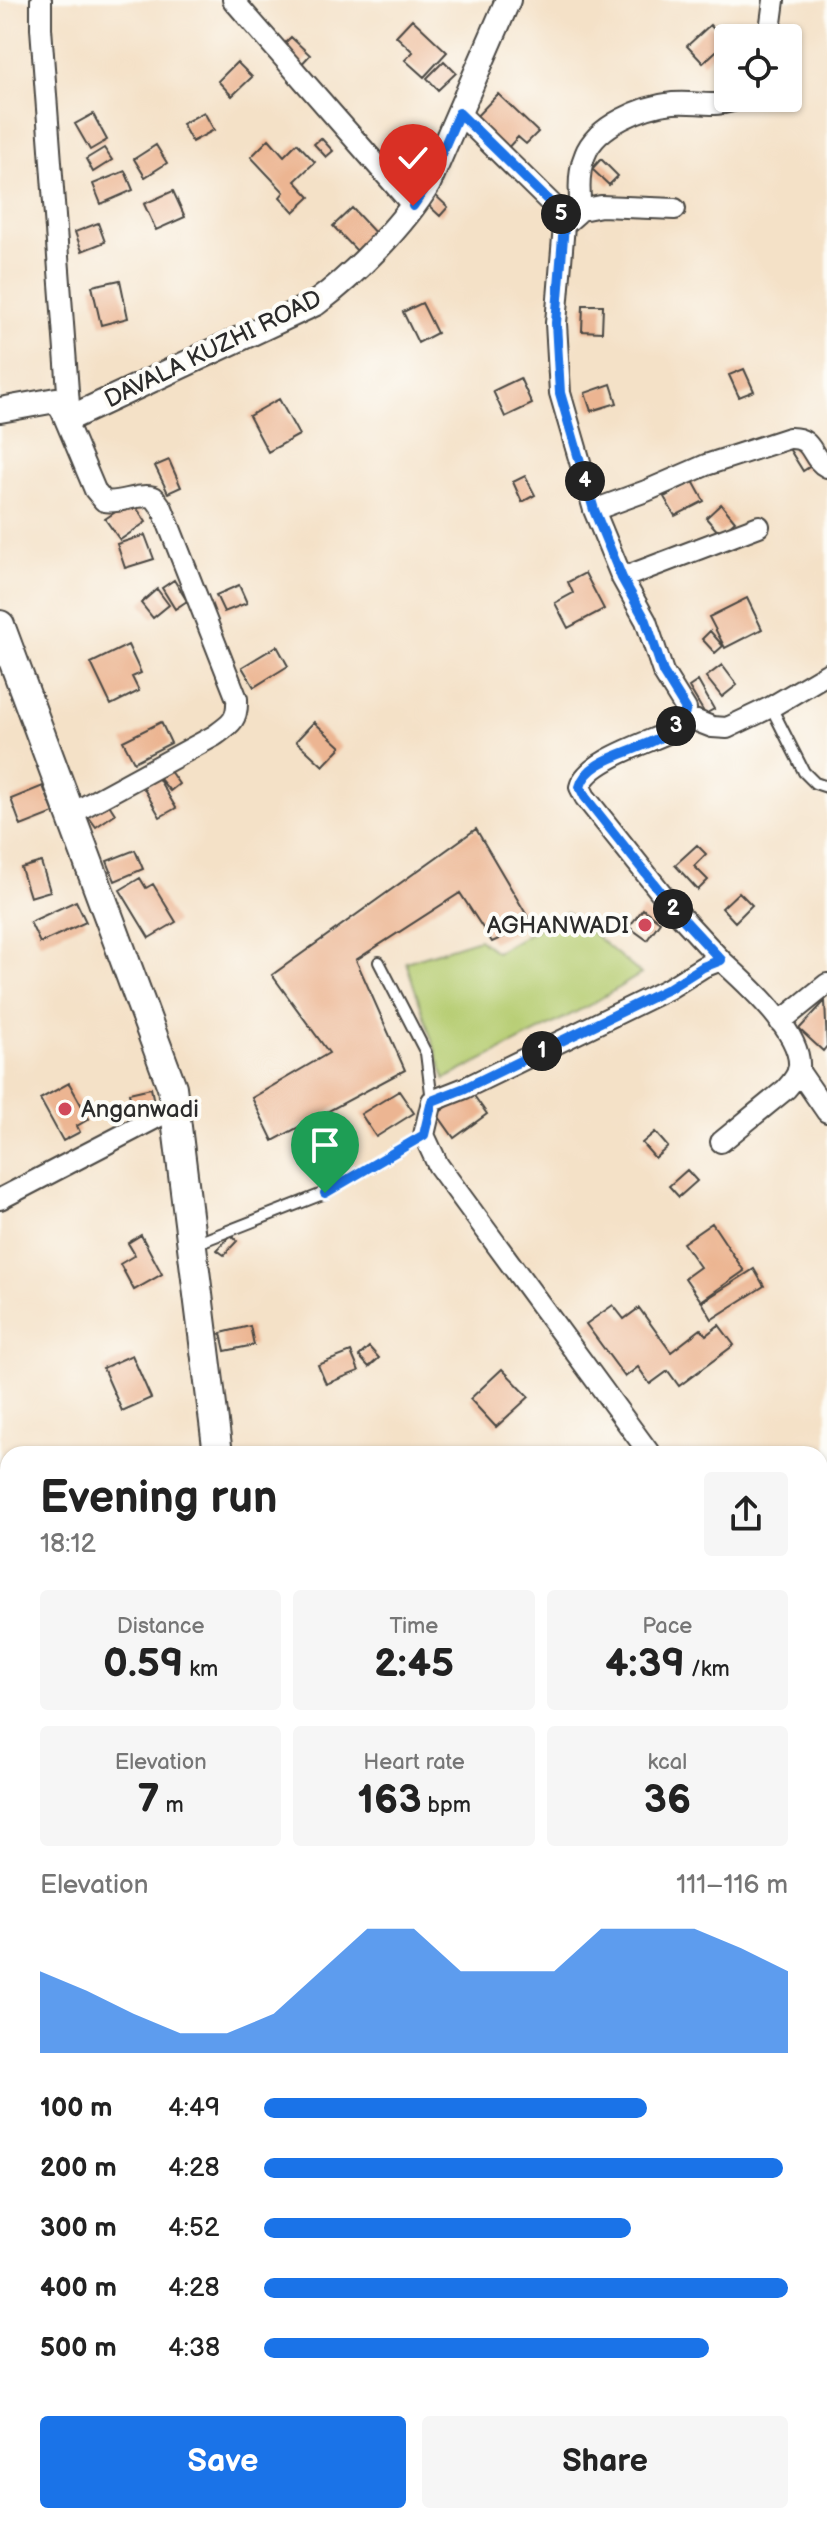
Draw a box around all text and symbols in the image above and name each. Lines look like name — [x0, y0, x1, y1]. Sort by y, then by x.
map controls — [714, 24, 802, 112]
button: locate — [714, 24, 802, 112]
pin — [379, 124, 447, 206]
icon: check — [391, 136, 435, 180]
pin: 5 — [541, 194, 581, 234]
text: 5 — [555, 200, 567, 227]
street label: DAVALA KUZHI ROAD — [100, 284, 326, 414]
pin: 4 — [565, 461, 605, 501]
text: 4 — [579, 467, 591, 494]
pin: 3 — [656, 706, 696, 746]
text: 3 — [670, 712, 682, 739]
pin: 2 — [653, 889, 693, 929]
text: 2 — [666, 895, 680, 922]
place label: AGHANWADI — [487, 911, 629, 940]
marker: AGHANWADI — [636, 916, 654, 934]
pin: 1 — [522, 1031, 562, 1071]
text: 1 — [537, 1037, 547, 1064]
place label: Anganwadi — [81, 1095, 199, 1124]
marker: Anganwadi — [56, 1100, 74, 1118]
pin — [291, 1111, 359, 1193]
icon: arrive — [303, 1123, 347, 1167]
text: Evening run — [40, 1472, 277, 1525]
button: share — [704, 1472, 788, 1556]
text: 18:12 — [40, 1529, 96, 1560]
text: Distance — [117, 1613, 205, 1640]
text: Time — [390, 1613, 438, 1640]
text: Pace — [642, 1613, 692, 1640]
text: 0.59 — [103, 1640, 183, 1688]
text: 2:45 — [374, 1640, 454, 1688]
text: 4:39 — [605, 1640, 685, 1688]
text: km — [183, 1656, 218, 1683]
text: /km — [685, 1656, 730, 1683]
text: Elevation — [115, 1749, 207, 1776]
text: Heart rate — [363, 1749, 465, 1776]
text: kcal — [648, 1749, 687, 1776]
text: 7 — [138, 1776, 160, 1824]
text: 163 — [357, 1776, 422, 1824]
text: 36 — [644, 1776, 691, 1824]
text: m — [160, 1792, 184, 1819]
text: bpm — [422, 1792, 471, 1819]
text: Elevation — [40, 1870, 148, 1901]
text: 111–116 m — [676, 1870, 788, 1901]
text: 100 m — [40, 2093, 113, 2124]
text: 4:49 — [168, 2093, 220, 2124]
text: 200 m — [40, 2153, 117, 2184]
text: 4:28 — [168, 2153, 220, 2184]
text: 300 m — [40, 2213, 117, 2244]
text: 4:52 — [168, 2213, 219, 2244]
text: 400 m — [40, 2273, 117, 2304]
text: 4:28 — [168, 2273, 220, 2304]
text: 500 m — [40, 2333, 117, 2364]
text: 4:38 — [168, 2333, 220, 2364]
button: Save — [40, 2416, 406, 2508]
button: Share — [422, 2416, 788, 2508]

